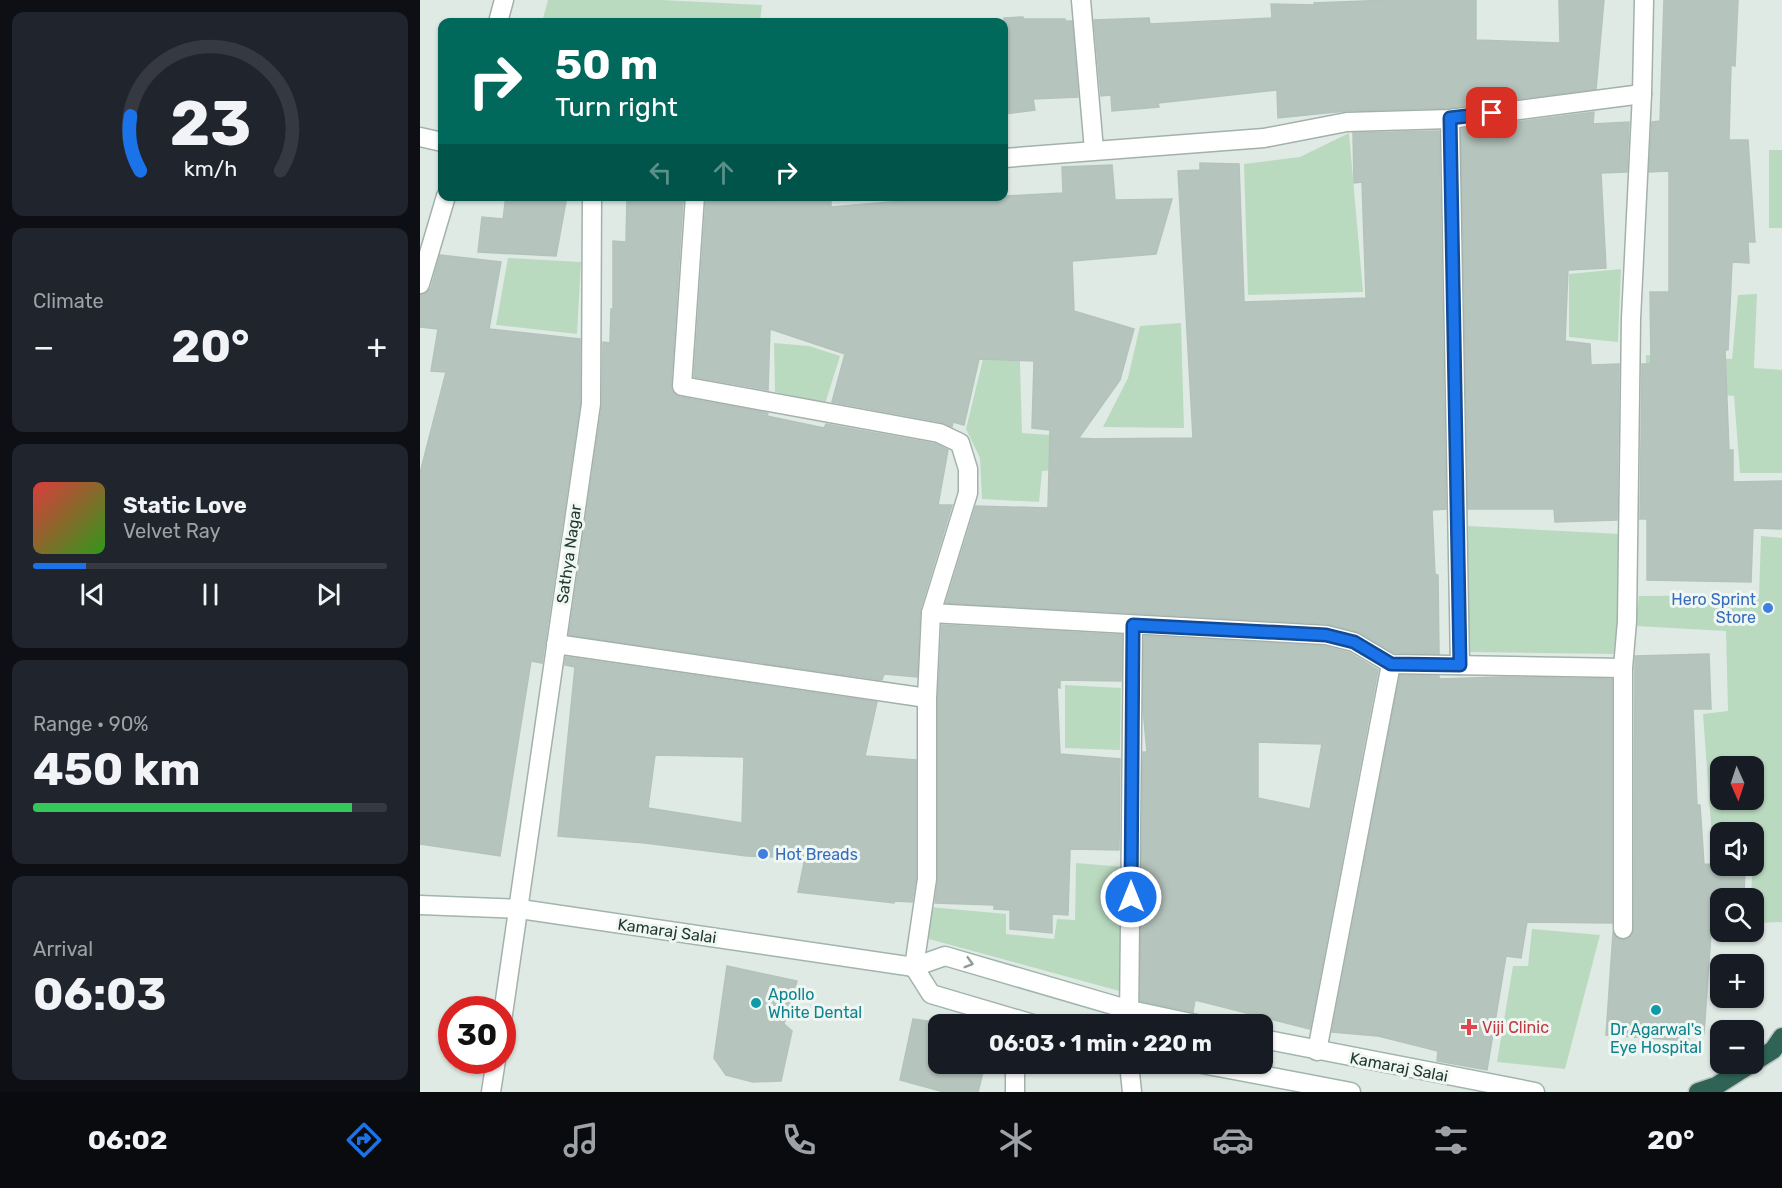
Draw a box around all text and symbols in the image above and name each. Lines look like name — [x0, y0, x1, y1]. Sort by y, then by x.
text: 50 m — [555, 40, 658, 90]
icon: right — [456, 42, 534, 120]
text: 23 — [169, 87, 251, 161]
pin — [1466, 87, 1517, 138]
text: Turn right — [555, 91, 678, 123]
icon: arrive — [1475, 96, 1508, 129]
text: km/h — [183, 156, 237, 181]
icon: left — [644, 156, 677, 189]
icon: ahead — [707, 156, 740, 189]
icon: right — [770, 156, 803, 189]
text: Climate — [33, 289, 104, 313]
text: 20° — [171, 320, 250, 373]
text: − — [33, 327, 54, 366]
text: + — [366, 327, 387, 366]
text: Static Love — [123, 492, 247, 519]
street label: Sathya Nagar — [553, 503, 585, 605]
text: Velvet Ray — [123, 519, 221, 543]
icon: previous — [76, 578, 109, 611]
icon: pause — [194, 578, 227, 611]
icon: next — [312, 578, 345, 611]
place label: Hero Sprint Store — [1671, 590, 1756, 627]
marker: Hero Sprint Store — [1761, 601, 1775, 615]
text: Range · 90% — [33, 712, 149, 736]
text: 450 km — [33, 743, 201, 796]
north arrow — [1710, 756, 1764, 810]
map controls — [1710, 756, 1764, 1074]
button: sound — [1710, 822, 1764, 876]
place label: Hot Breads — [775, 845, 858, 864]
marker: Hot Breads — [756, 847, 770, 861]
position arrow — [1099, 865, 1163, 929]
button: search — [1710, 888, 1764, 942]
street label: Kamaraj Salai — [616, 915, 718, 947]
text: Arrival — [33, 937, 93, 961]
button: + — [1710, 954, 1764, 1008]
one-way arrow — [963, 956, 974, 968]
text: 06:03 — [33, 968, 166, 1021]
place label: Apollo White Dental — [768, 985, 862, 1022]
speed limit sign: 30 — [438, 996, 516, 1074]
marker: Apollo White Dental — [749, 996, 763, 1010]
marker: Dr Agarwal's Eye Hospital — [1649, 1003, 1663, 1017]
marker: Viji Clinic — [1460, 1018, 1478, 1036]
place label: Viji Clinic — [1482, 1018, 1549, 1037]
place label: Dr Agarwal's Eye Hospital — [1610, 1020, 1702, 1057]
button: − — [1710, 1020, 1764, 1074]
text: 06:03 · 1 min · 220 m — [989, 1030, 1212, 1057]
street label: Kamaraj Salai — [1348, 1048, 1450, 1086]
icon: directions — [343, 1119, 385, 1161]
icon: music — [560, 1119, 602, 1161]
icon: phone — [778, 1119, 820, 1161]
icon: climate — [995, 1119, 1037, 1161]
icon: car — [1212, 1119, 1254, 1161]
icon: filters — [1430, 1119, 1472, 1161]
text: 06:02 — [88, 1124, 167, 1156]
text: 20° — [1647, 1124, 1694, 1156]

